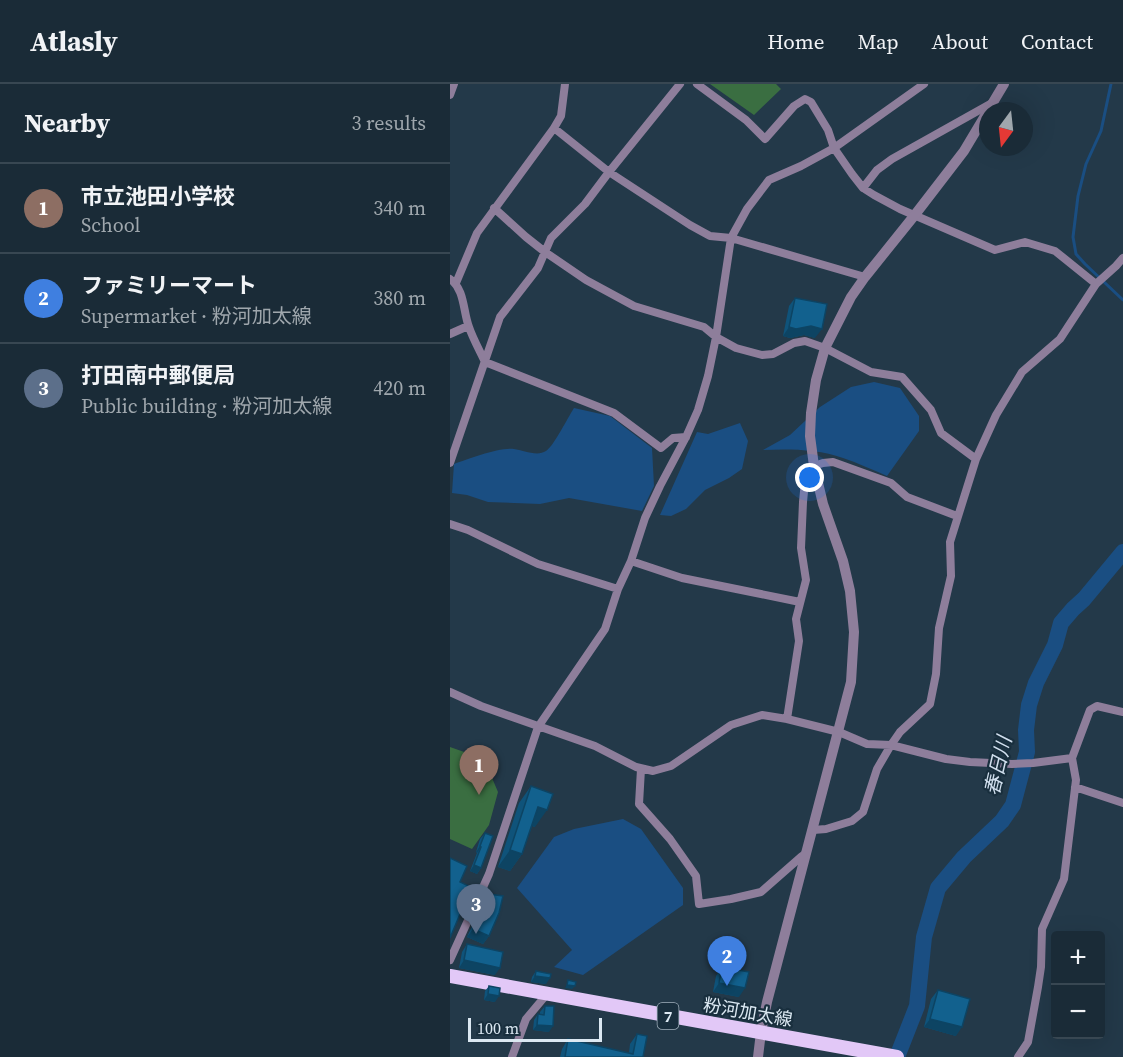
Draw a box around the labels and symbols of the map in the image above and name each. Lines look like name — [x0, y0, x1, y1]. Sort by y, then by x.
north arrow — [979, 102, 1033, 156]
your location — [795, 463, 824, 492]
water label: 春日川 — [978, 732, 1019, 798]
pin: 1 — [459, 746, 498, 795]
pin: 3 — [456, 884, 496, 934]
pin: 2 — [708, 936, 746, 986]
street label: 粉河加太線 — [702, 992, 794, 1032]
road number: 7 — [658, 1003, 678, 1029]
scale bar — [468, 1015, 602, 1042]

